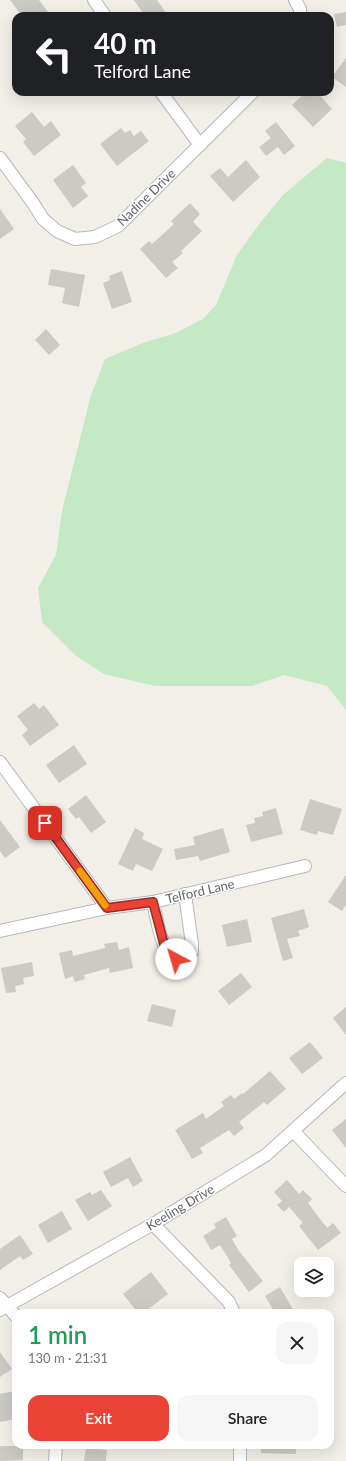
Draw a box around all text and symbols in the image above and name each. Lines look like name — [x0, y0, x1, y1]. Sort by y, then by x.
text: 40 m — [94, 26, 157, 60]
icon: left — [28, 28, 80, 80]
text: Telford Lane — [94, 60, 191, 82]
street label: Nadine Drive — [113, 165, 179, 229]
pin — [28, 806, 62, 840]
icon: arrive — [34, 812, 56, 834]
street label: Telford Lane — [164, 875, 236, 907]
position arrow — [155, 938, 197, 980]
street label: Keeling Drive — [143, 1180, 217, 1234]
map controls — [294, 1257, 334, 1297]
button: layers — [294, 1257, 334, 1297]
text: 1 min — [28, 1320, 87, 1349]
button: close — [276, 1322, 318, 1364]
text: 130 m · 21:31 — [28, 1350, 108, 1366]
button: Exit — [28, 1395, 169, 1441]
button: Share — [177, 1395, 318, 1441]

